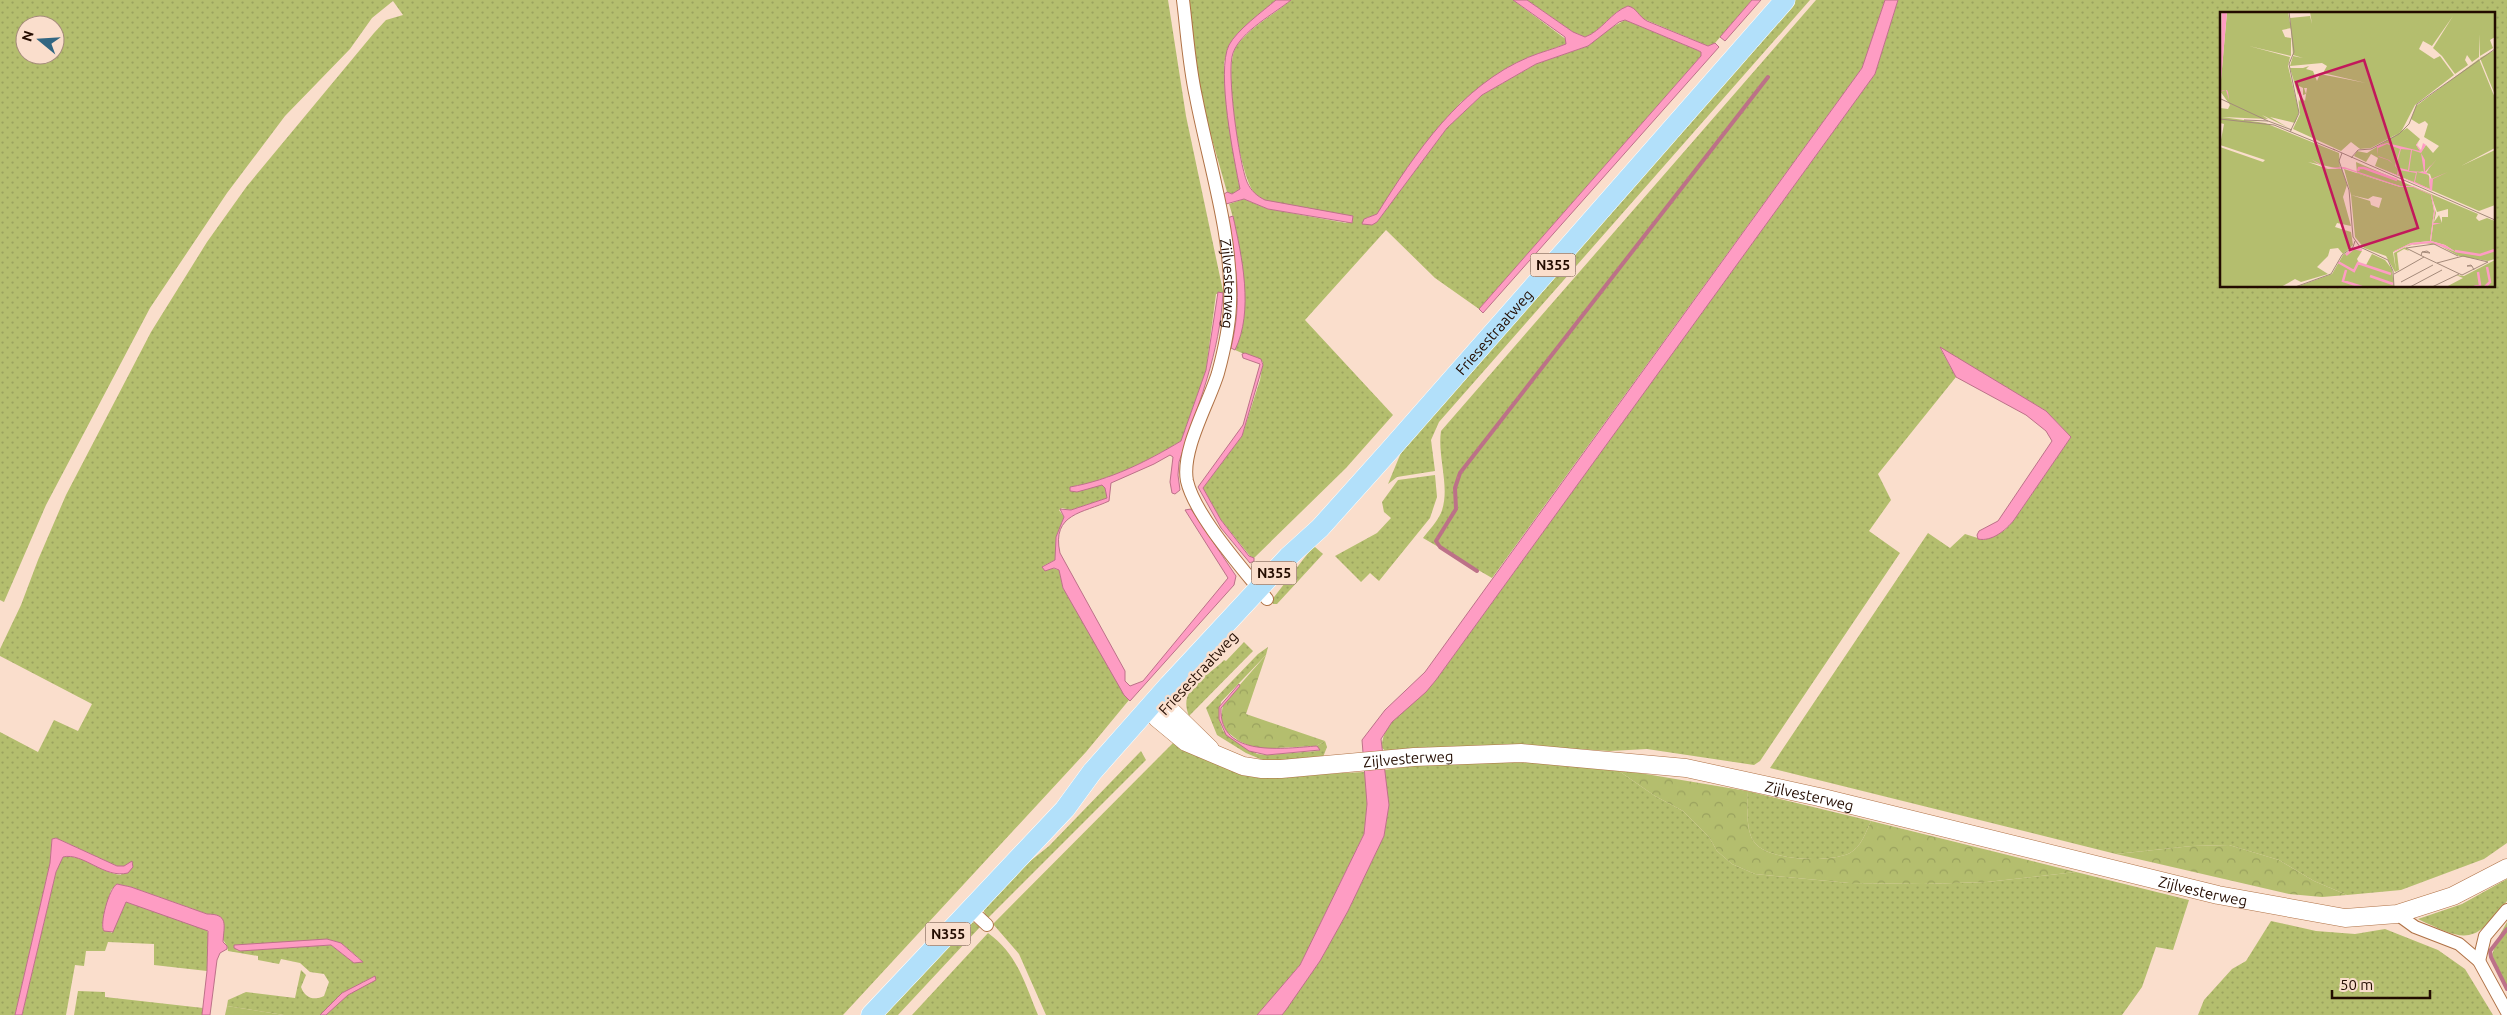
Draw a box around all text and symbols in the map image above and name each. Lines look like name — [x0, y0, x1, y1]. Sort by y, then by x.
inset map — [2220, 12, 2494, 288]
north arrow — [15, 15, 65, 65]
text: N — [18, 29, 37, 43]
street label: Zijlvesterweg — [1217, 237, 1239, 330]
road number: N355 — [1530, 254, 1576, 276]
street label: Friesestraatweg — [1452, 286, 1536, 378]
road number: N355 — [1252, 562, 1296, 584]
street label: Friesestraatweg — [1155, 628, 1241, 718]
street label: Zijlvesterweg — [1362, 747, 1454, 770]
street label: Zijlvesterweg — [1763, 777, 1856, 814]
street label: Zijlvesterweg — [2157, 872, 2249, 909]
road number: N355 — [926, 922, 970, 946]
scale bar — [2332, 968, 2430, 1000]
text: 50 m — [2340, 976, 2373, 993]

